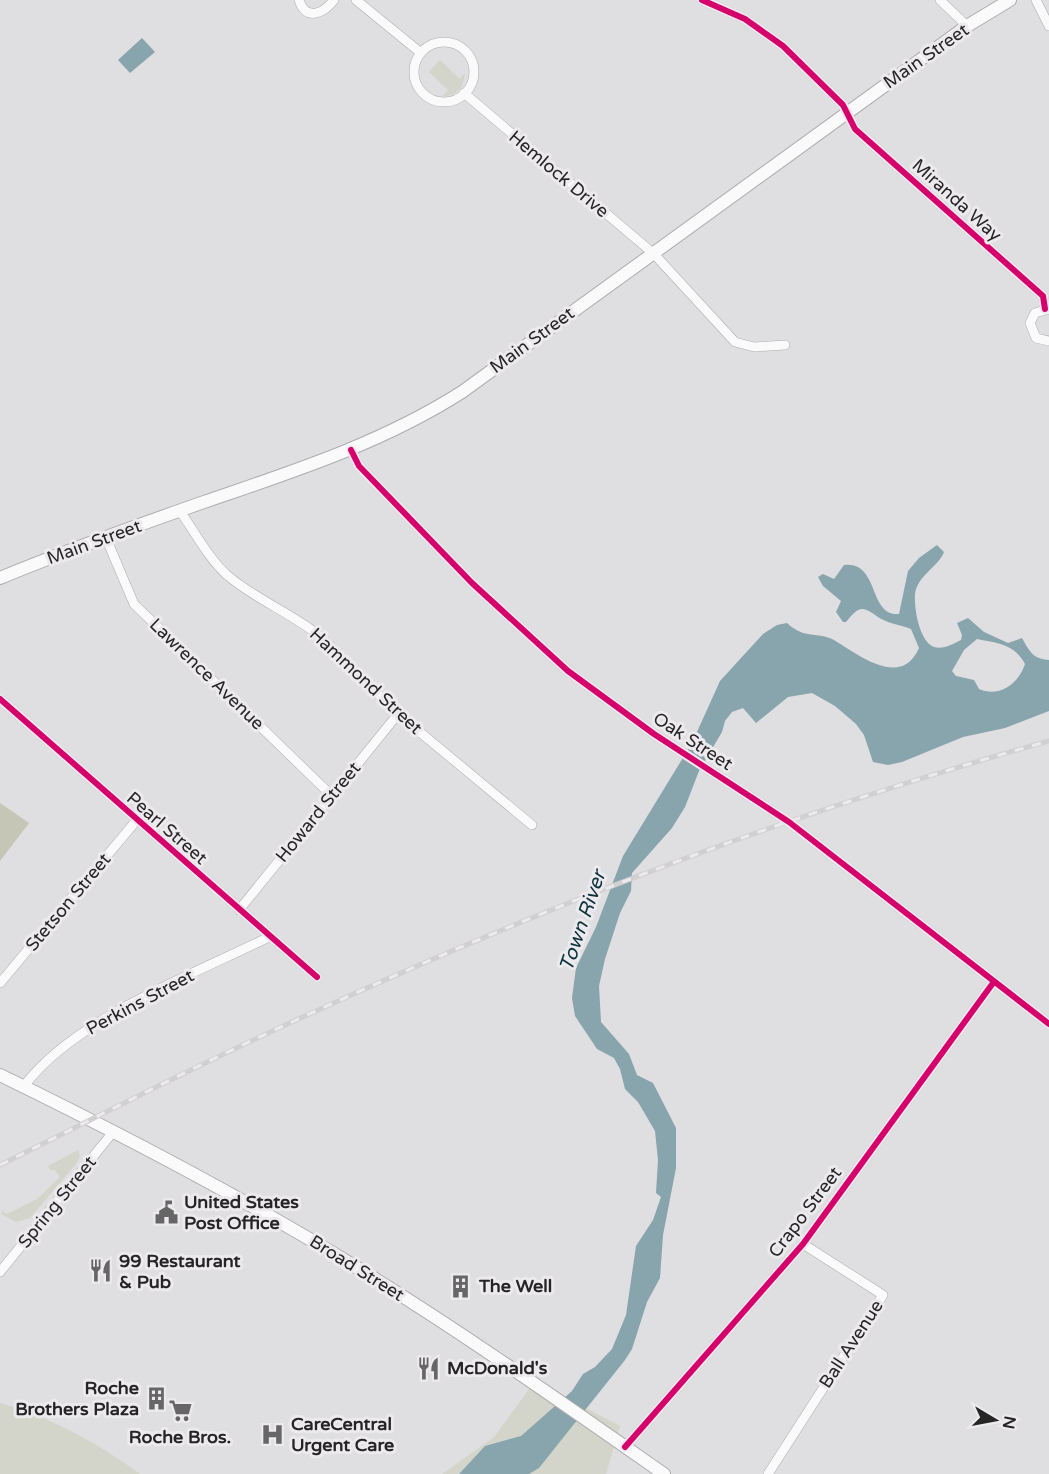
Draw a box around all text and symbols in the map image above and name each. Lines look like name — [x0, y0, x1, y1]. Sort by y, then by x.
street label: Main Street — [879, 19, 973, 93]
street label: Hemlock Drive — [504, 126, 614, 222]
street label: Miranda Way — [908, 154, 1007, 246]
street label: Main Street — [485, 302, 579, 378]
street label: Main Street — [44, 515, 144, 569]
street label: Lawrence Avenue — [145, 614, 269, 734]
street label: Hammond Street — [305, 623, 427, 739]
street label: Oak Street — [649, 707, 737, 775]
street label: Howard Street — [271, 757, 365, 867]
street label: Pearl Street — [122, 787, 212, 869]
street label: Stetson Street — [21, 848, 115, 955]
water label: Town River — [555, 865, 612, 974]
street label: Perkins Street — [82, 964, 198, 1040]
street label: Spring Street — [13, 1151, 101, 1252]
street label: Crapo Street — [764, 1162, 846, 1262]
place label: United States Post Office — [184, 1191, 299, 1234]
public building icon: United States Post Office — [153, 1199, 179, 1225]
street label: Broad Street — [306, 1230, 409, 1306]
place label: 99 Restaurant & Pub — [119, 1250, 240, 1293]
restaurant icon: 99 Restaurant & Pub — [88, 1258, 114, 1284]
building icon: The Well — [448, 1273, 474, 1299]
place label: The Well — [478, 1275, 552, 1297]
street label: Ball Avenue — [814, 1296, 888, 1392]
restaurant icon: McDonald's — [416, 1355, 442, 1381]
place label: McDonald's — [447, 1357, 548, 1379]
place label: Roche Brothers Plaza — [15, 1377, 139, 1420]
building icon: Roche Brothers Plaza — [144, 1385, 170, 1411]
north arrow — [965, 1390, 1025, 1450]
supermarket icon: Roche Bros. — [167, 1398, 193, 1424]
place label: CareCentral Urgent Care — [291, 1413, 394, 1456]
text: N — [998, 1414, 1020, 1430]
hospital icon: CareCentral Urgent Care — [260, 1421, 286, 1447]
place label: Roche Bros. — [129, 1426, 231, 1448]

